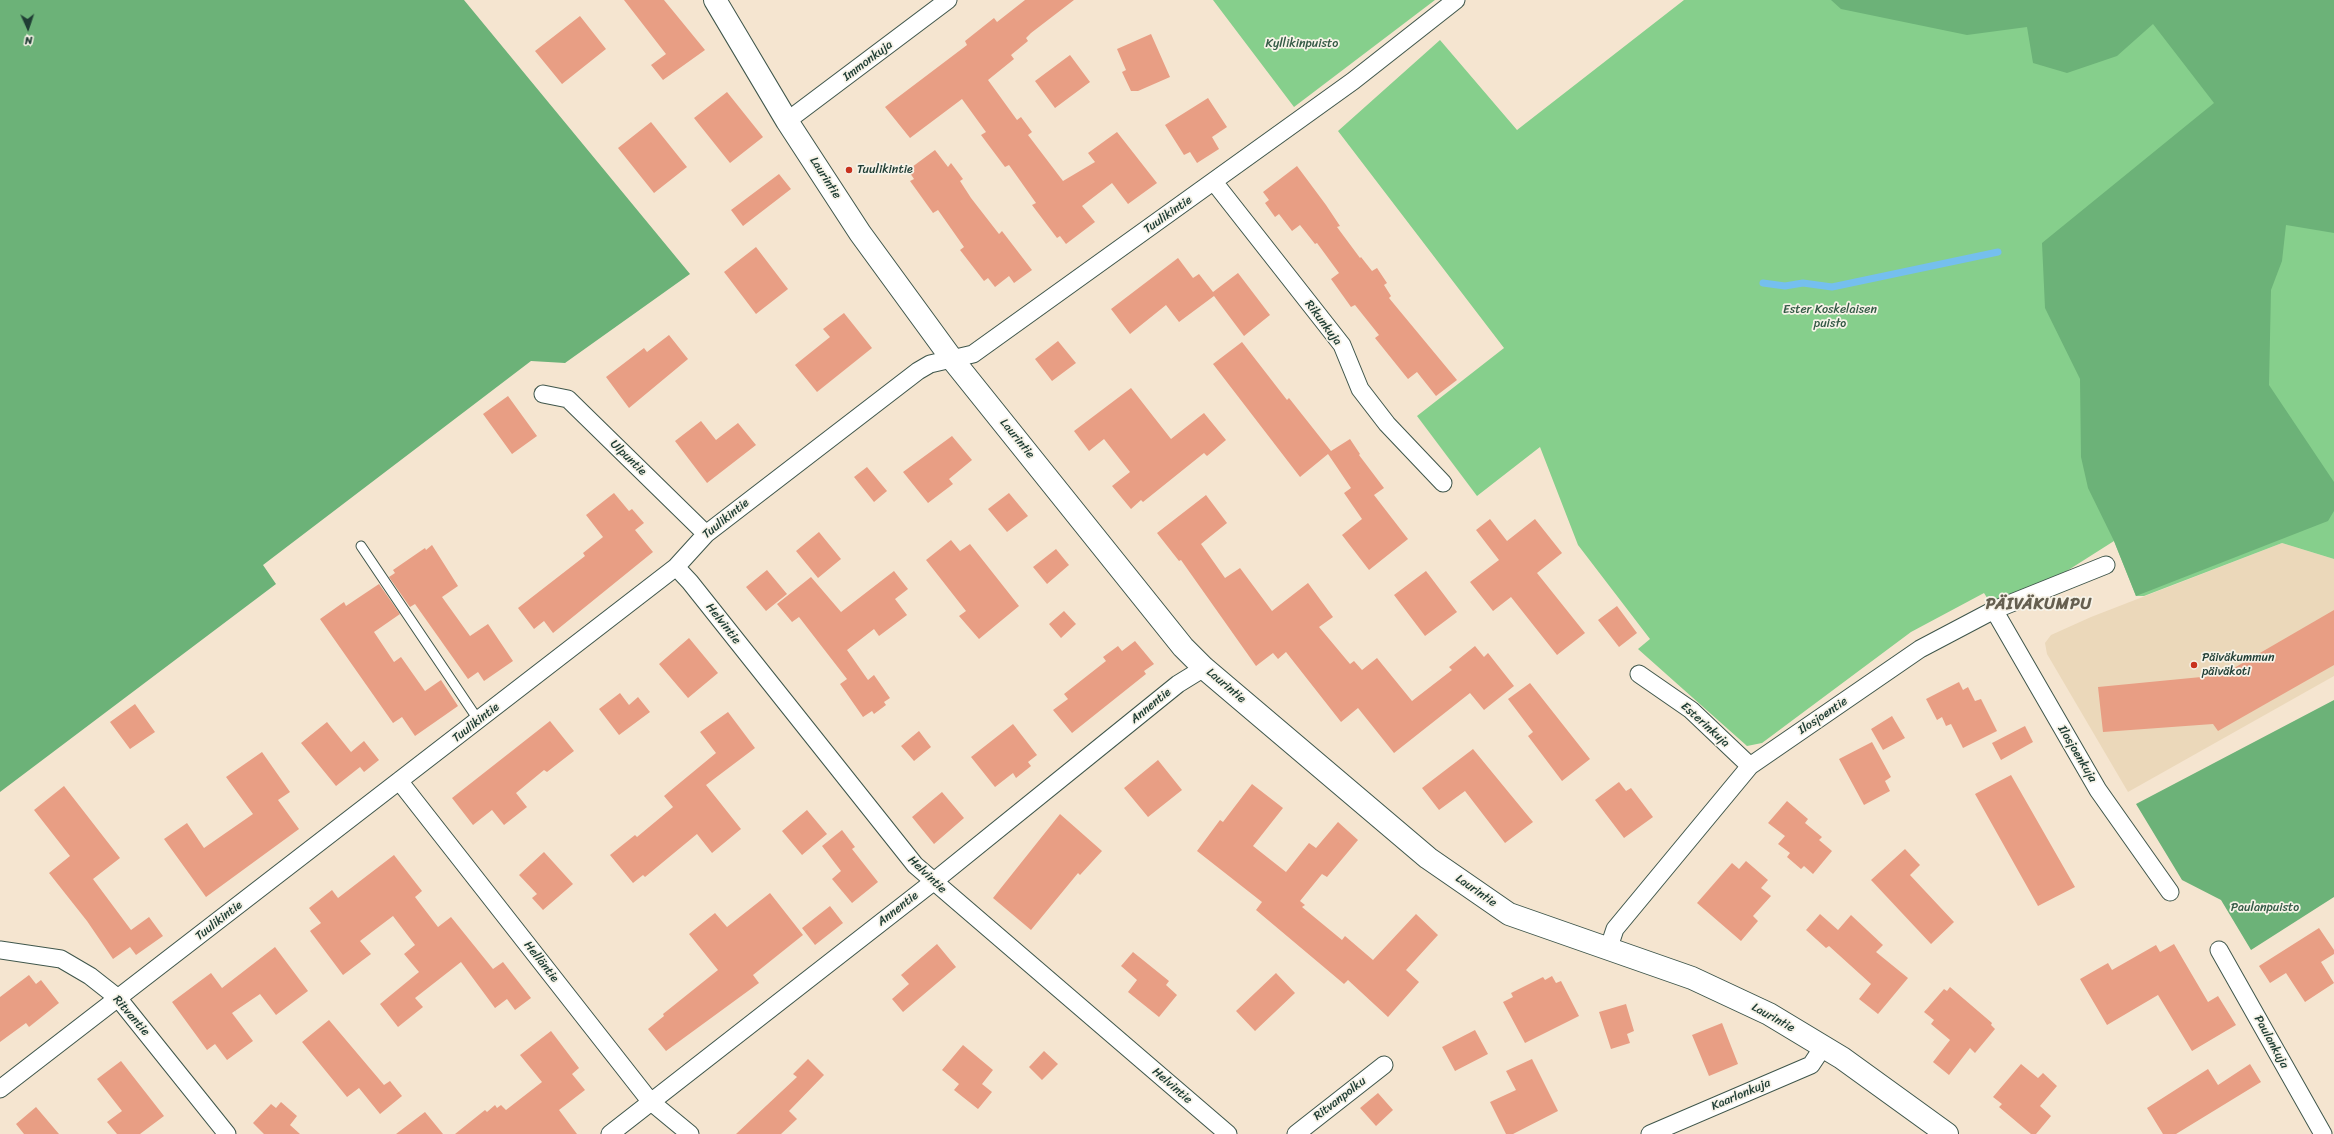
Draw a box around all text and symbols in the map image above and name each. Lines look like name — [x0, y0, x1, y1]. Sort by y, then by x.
north arrow — [8, 8, 48, 48]
text: N — [24, 31, 33, 50]
park label: Kyllikinpuisto — [1266, 37, 1338, 51]
street label: Immonkuja — [840, 38, 896, 84]
street label: Laurintie — [806, 154, 844, 202]
place label: Tuulikintie — [857, 163, 913, 177]
marker: Tuulikintie — [844, 165, 854, 175]
street label: Tuulikintie — [1141, 193, 1195, 237]
street label: Rikunkuja — [1301, 298, 1345, 348]
park label: Ester Koskelaisen puisto — [1783, 303, 1877, 331]
street label: Laurintie — [997, 416, 1037, 462]
street label: Ulpuntie — [607, 437, 649, 479]
street label: Tuulikintie — [700, 496, 752, 542]
district label: PÄIVÄKUMPU — [1985, 595, 2093, 615]
street label: Helvintie — [702, 601, 744, 647]
place label: Päiväkummun päiväkoti — [2202, 651, 2274, 679]
marker: Päiväkummun päiväkoti — [2189, 660, 2199, 670]
street label: Laurintie — [1203, 665, 1249, 707]
street label: Annentie — [1128, 685, 1174, 727]
street label: Ilosjoentie — [1796, 694, 1850, 738]
street label: Esterinkuja — [1678, 699, 1732, 751]
street label: Tuulikintie — [450, 700, 502, 746]
street label: Ilosjoenkuja — [2054, 723, 2100, 785]
street label: Helvintie — [905, 853, 949, 897]
street label: Laurintie — [1453, 872, 1499, 910]
street label: Annentie — [875, 889, 921, 929]
street label: Tuulikintie — [193, 898, 245, 944]
park label: Paulanpuisto — [2231, 901, 2299, 915]
street label: Helläntie — [520, 939, 562, 985]
street label: Ritvantie — [110, 993, 152, 1039]
street label: Laurintie — [1749, 1000, 1797, 1036]
street label: Paulankuja — [2251, 1013, 2291, 1071]
street label: Helvintie — [1149, 1065, 1195, 1107]
street label: Ritvanpolku — [1311, 1074, 1369, 1124]
street label: Kaarlonkuja — [1709, 1076, 1773, 1114]

